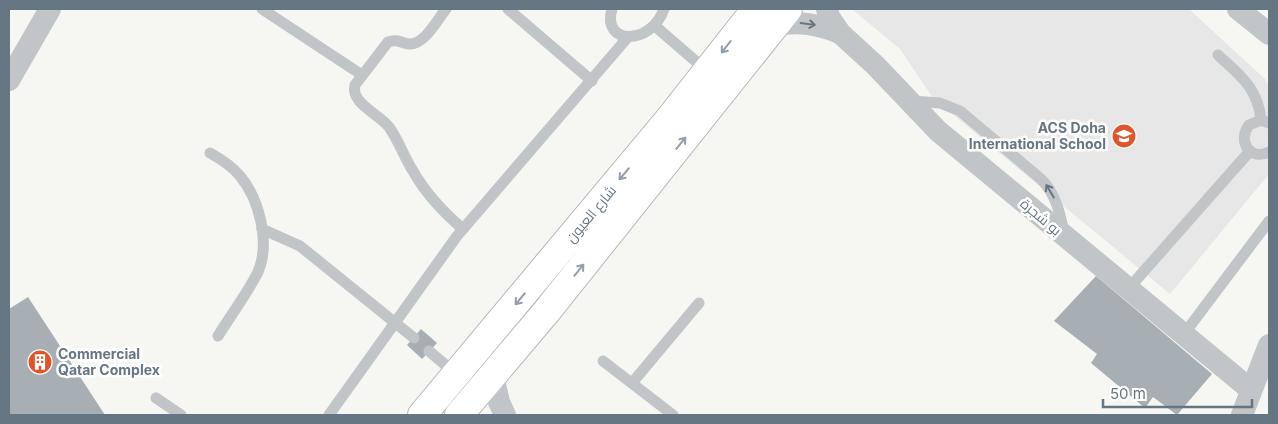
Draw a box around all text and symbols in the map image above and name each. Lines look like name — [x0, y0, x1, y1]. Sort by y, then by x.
one-way arrow — [800, 19, 816, 29]
one-way arrow — [720, 40, 731, 53]
place label: ACS Doha International School — [969, 119, 1106, 152]
school or university icon: ACS Doha International School — [1111, 123, 1137, 149]
one-way arrow — [675, 137, 686, 150]
one-way arrow — [619, 167, 630, 180]
street label: شارع العيون — [562, 182, 620, 246]
one-way arrow — [1045, 184, 1055, 198]
street label: بو شجرة — [1017, 195, 1065, 239]
one-way arrow — [574, 264, 585, 277]
one-way arrow — [515, 292, 526, 305]
place label: Commercial Qatar Complex — [58, 345, 160, 378]
building icon: Commercial Qatar Complex — [27, 349, 53, 375]
scale bar — [1103, 376, 1252, 408]
text: 50 m — [1110, 384, 1146, 403]

